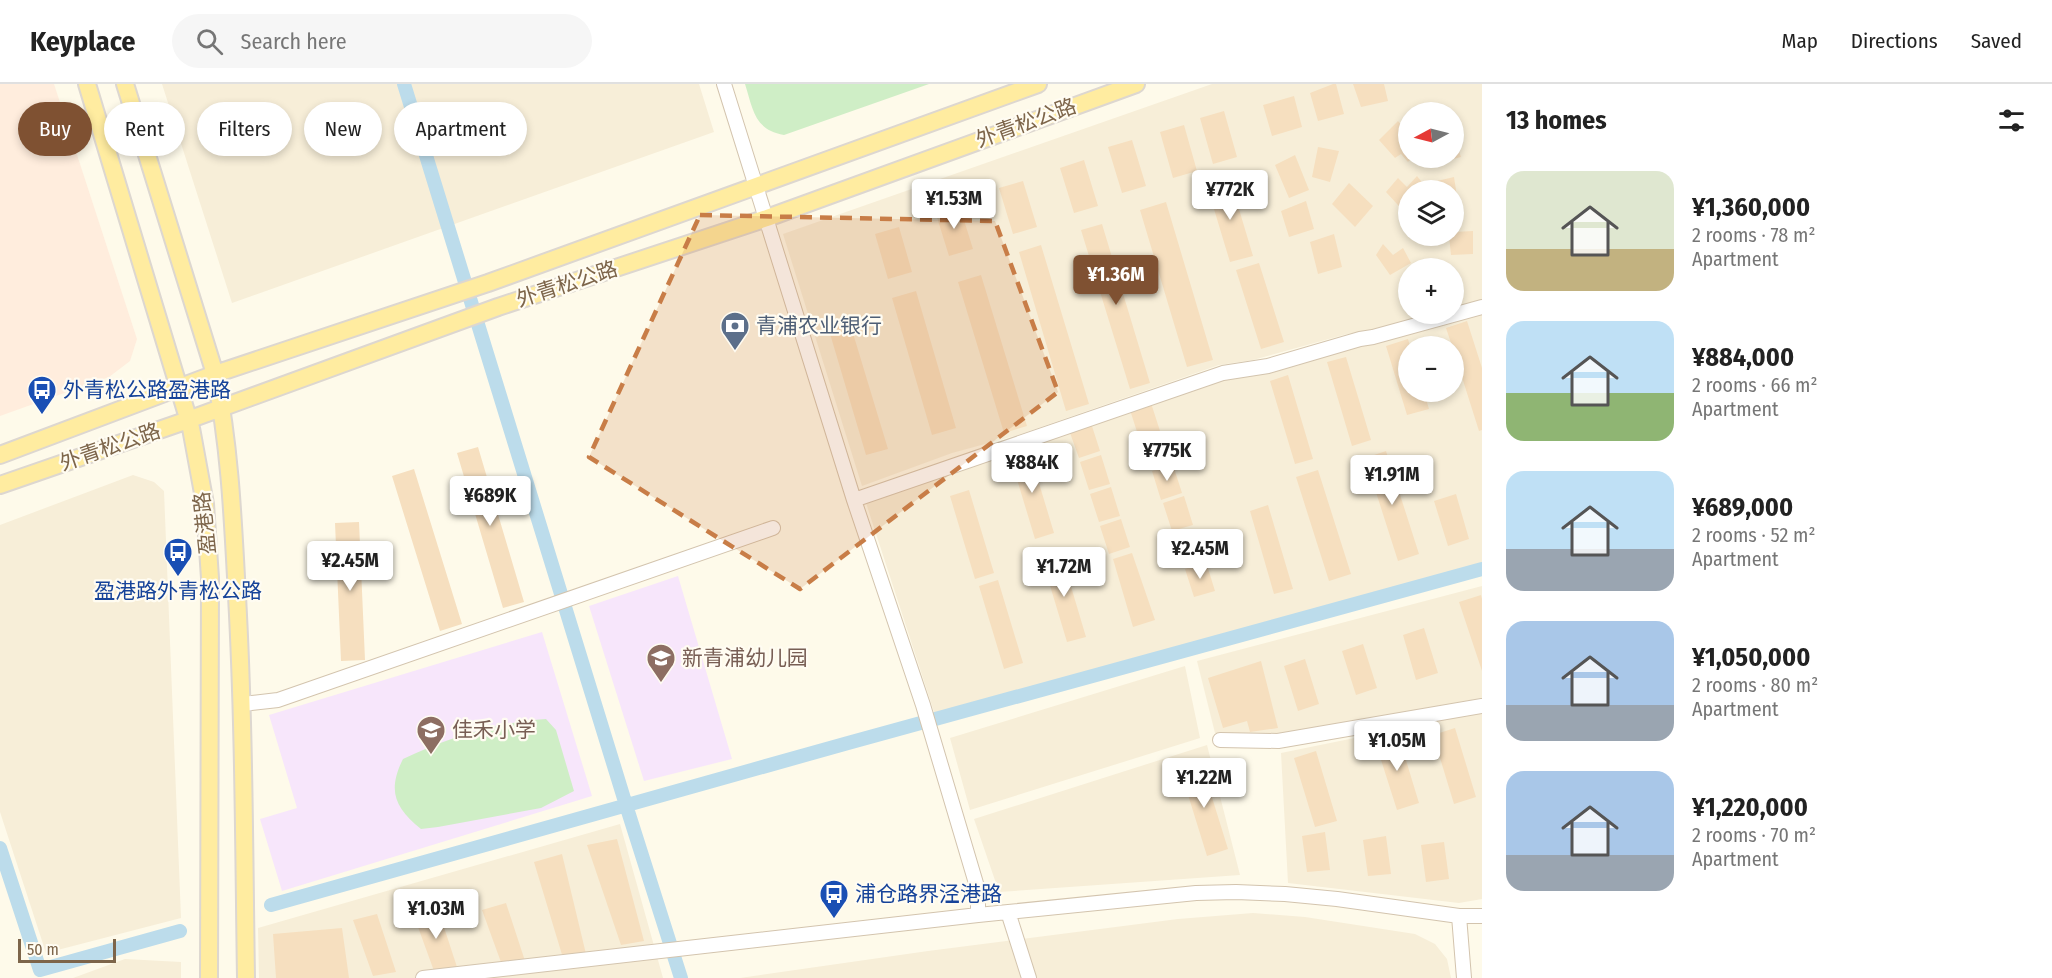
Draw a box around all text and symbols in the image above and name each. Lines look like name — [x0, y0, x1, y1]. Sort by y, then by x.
search box — [172, 14, 592, 68]
text: Keyplace — [30, 25, 136, 58]
icon: search — [193, 25, 226, 58]
text: Search here — [241, 28, 347, 55]
text: Map — [1781, 28, 1818, 54]
text: Directions — [1851, 28, 1938, 54]
text: Saved — [1971, 28, 2022, 54]
street label: 外青松公路 — [972, 93, 1080, 153]
chip: Buy — [18, 102, 92, 156]
chip: Rent — [104, 102, 185, 156]
chip: Filters — [197, 102, 292, 156]
chip: New — [304, 102, 382, 156]
chip: Apartment — [394, 102, 527, 156]
north arrow — [1398, 102, 1464, 168]
map controls — [1398, 102, 1464, 402]
icon: filters — [1995, 104, 2028, 137]
text: 13 homes — [1506, 105, 1607, 136]
pin: ¥772K — [1188, 170, 1272, 221]
text: ¥772K — [1206, 177, 1254, 201]
pin: ¥1.53M — [905, 179, 1003, 230]
button: layers — [1398, 180, 1464, 246]
text: ¥1.53M — [926, 186, 982, 210]
text: ¥1,360,000 — [1692, 192, 1810, 223]
icon: home — [1554, 195, 1626, 267]
text: 2 rooms · 78 m² — [1692, 223, 1815, 247]
text: Apartment — [1692, 247, 1779, 271]
street label: 外青松公路 — [513, 255, 621, 313]
pin: ¥1.36M — [1067, 255, 1165, 306]
button: + — [1398, 258, 1464, 324]
text: ¥1.36M — [1087, 262, 1145, 286]
bank icon: 青浦农业银行 — [719, 310, 751, 352]
place label: 青浦农业银行 — [756, 313, 882, 339]
button: − — [1398, 336, 1464, 402]
text: ¥884,000 — [1692, 342, 1794, 373]
icon: home — [1554, 345, 1626, 417]
text: 2 rooms · 66 m² — [1692, 373, 1818, 397]
bus stop icon: 外青松公路盈港路 — [26, 374, 58, 416]
place label: 外青松公路盈港路 — [63, 377, 231, 403]
text: Apartment — [1692, 397, 1779, 421]
street label: 外青松公路 — [56, 418, 164, 476]
pin: ¥775K — [1125, 431, 1209, 482]
text: ¥775K — [1143, 438, 1191, 462]
pin: ¥884K — [990, 443, 1074, 494]
text: ¥884K — [1005, 450, 1059, 474]
pin: ¥1.91M — [1343, 455, 1441, 506]
text: ¥1.91M — [1364, 462, 1420, 486]
pin: ¥689K — [448, 476, 532, 527]
text: ¥689K — [464, 483, 516, 507]
street label: 盈港路 — [189, 490, 221, 556]
text: ¥689,000 — [1692, 492, 1793, 523]
icon: home — [1554, 495, 1626, 567]
text: 2 rooms · 52 m² — [1692, 523, 1816, 547]
pin: ¥2.45M — [1151, 529, 1249, 580]
bus stop icon: 盈港路外青松公路 — [162, 536, 194, 578]
text: ¥2.45M — [1171, 536, 1229, 560]
pin: ¥2.45M — [301, 541, 399, 592]
pin: ¥1.72M — [1015, 547, 1113, 598]
text: Apartment — [1692, 547, 1779, 571]
text: ¥2.45M — [321, 548, 379, 572]
text: ¥1.72M — [1037, 554, 1091, 578]
place label: 盈港路外青松公路 — [94, 578, 262, 604]
school or university icon: 新青浦幼儿园 — [645, 642, 677, 684]
text: ¥1,050,000 — [1692, 642, 1810, 673]
place label: 新青浦幼儿园 — [682, 645, 808, 671]
icon: home — [1554, 645, 1626, 717]
text: 2 rooms · 80 m² — [1692, 673, 1818, 697]
text: Apartment — [1692, 697, 1779, 721]
school or university icon: 佳禾小学 — [415, 714, 447, 756]
place label: 佳禾小学 — [452, 717, 536, 743]
pin: ¥1.05M — [1348, 721, 1446, 772]
text: ¥1.05M — [1368, 728, 1426, 752]
pin: ¥1.22M — [1155, 758, 1253, 809]
text: ¥1.22M — [1176, 765, 1232, 789]
text: ¥1,220,000 — [1692, 792, 1808, 823]
icon: home — [1554, 795, 1626, 867]
text: 2 rooms · 70 m² — [1692, 823, 1816, 847]
text: Apartment — [1692, 847, 1779, 871]
bus stop icon: 浦仓路界泾港路 — [818, 878, 850, 920]
place label: 浦仓路界泾港路 — [855, 881, 1002, 907]
pin: ¥1.03M — [387, 889, 485, 940]
text: ¥1.03M — [407, 896, 465, 920]
scale bar — [18, 936, 116, 964]
text: 50 m — [27, 940, 59, 959]

